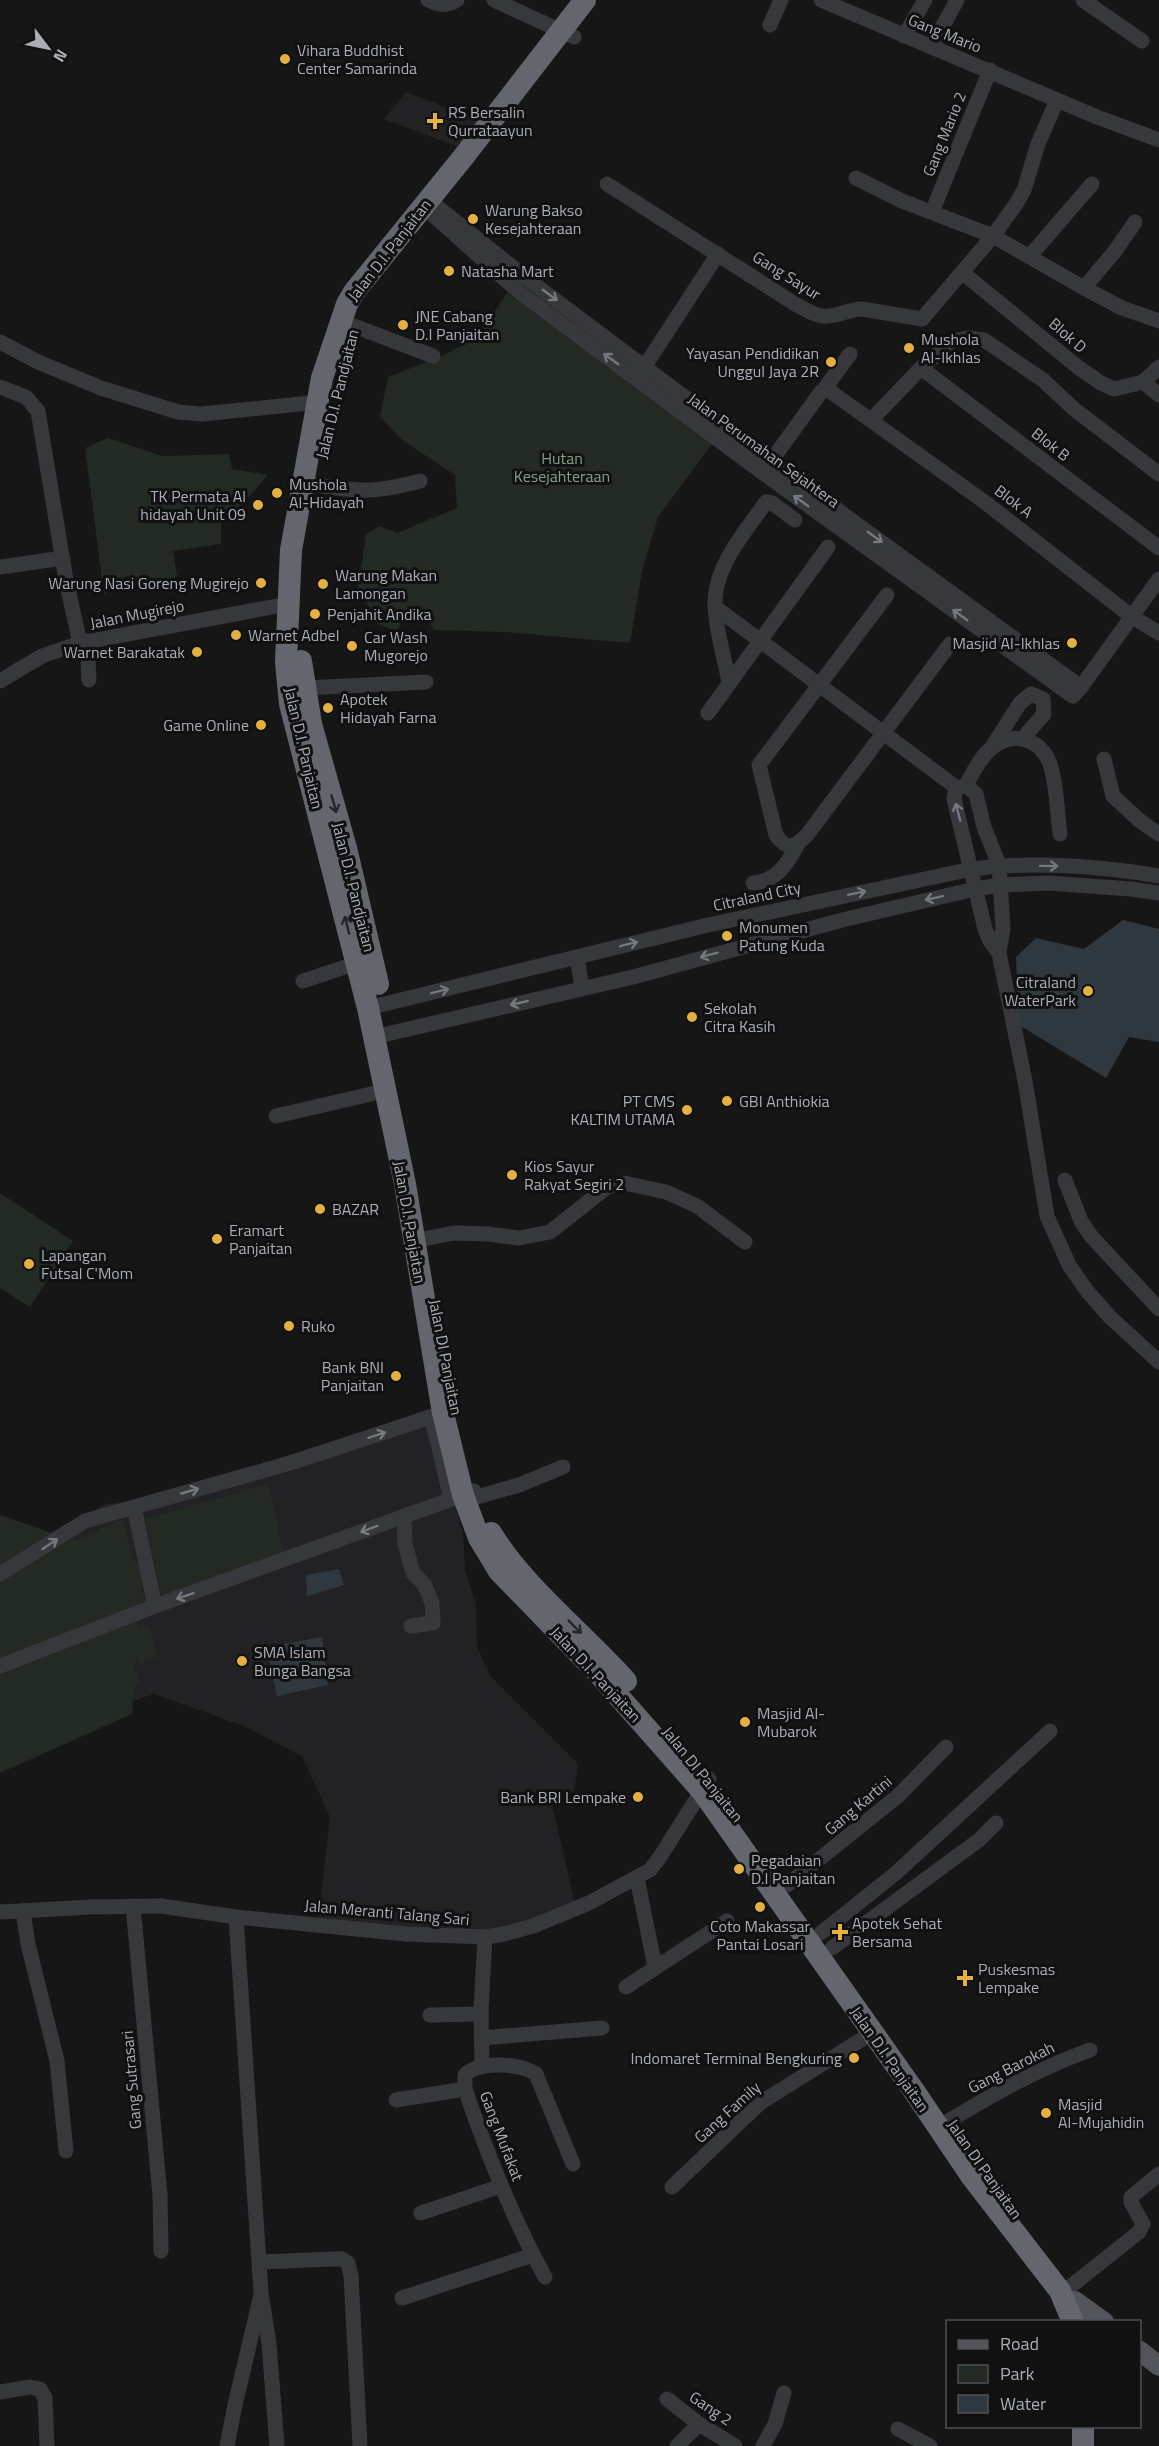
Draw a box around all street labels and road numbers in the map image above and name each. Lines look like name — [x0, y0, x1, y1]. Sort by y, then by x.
street label: Gang Mario — [905, 7, 985, 59]
street label: Gang Mario 2 — [916, 88, 972, 180]
street label: Jalan D.I. Panjaitan — [341, 194, 437, 306]
street label: Gang Sayur — [748, 245, 826, 306]
street label: Blok D — [1044, 312, 1092, 358]
street label: Jalan D.I. Pandjaitan — [309, 327, 365, 461]
street label: Jalan Perumahan Sejahtera — [683, 387, 845, 513]
street label: Blok B — [1027, 421, 1075, 467]
street label: Blok A — [990, 479, 1039, 524]
street label: Jalan Mugirejo — [88, 593, 186, 635]
street label: Jalan D.I. Panjaitan — [278, 685, 330, 811]
street label: Jalan D.I. Pandjaitan — [326, 820, 382, 954]
street label: Citraland City — [711, 875, 803, 917]
street label: Jalan D.I. Panjaitan — [387, 1159, 433, 1285]
street label: Jalan DI Panjaitan — [423, 1297, 469, 1417]
street label: Jalan D.I. Panjaitan — [545, 1620, 647, 1728]
street label: Jalan DI Panjaitan — [657, 1721, 749, 1827]
street label: Gang Kartini — [819, 1769, 897, 1841]
street label: Jalan Meranti Talang Sari — [304, 1893, 470, 1931]
street label: Jalan D.I. Panjaitan — [845, 2001, 935, 2117]
street label: Gang Sutrasari — [115, 2030, 147, 2130]
street label: Gang Barokah — [964, 2035, 1058, 2099]
street label: Gang Family — [688, 2075, 766, 2148]
street label: Gang Mufakat — [474, 2087, 530, 2185]
street label: Jalan DI Panjaitan — [941, 2114, 1029, 2224]
street label: Gang 2 — [685, 2385, 737, 2431]

